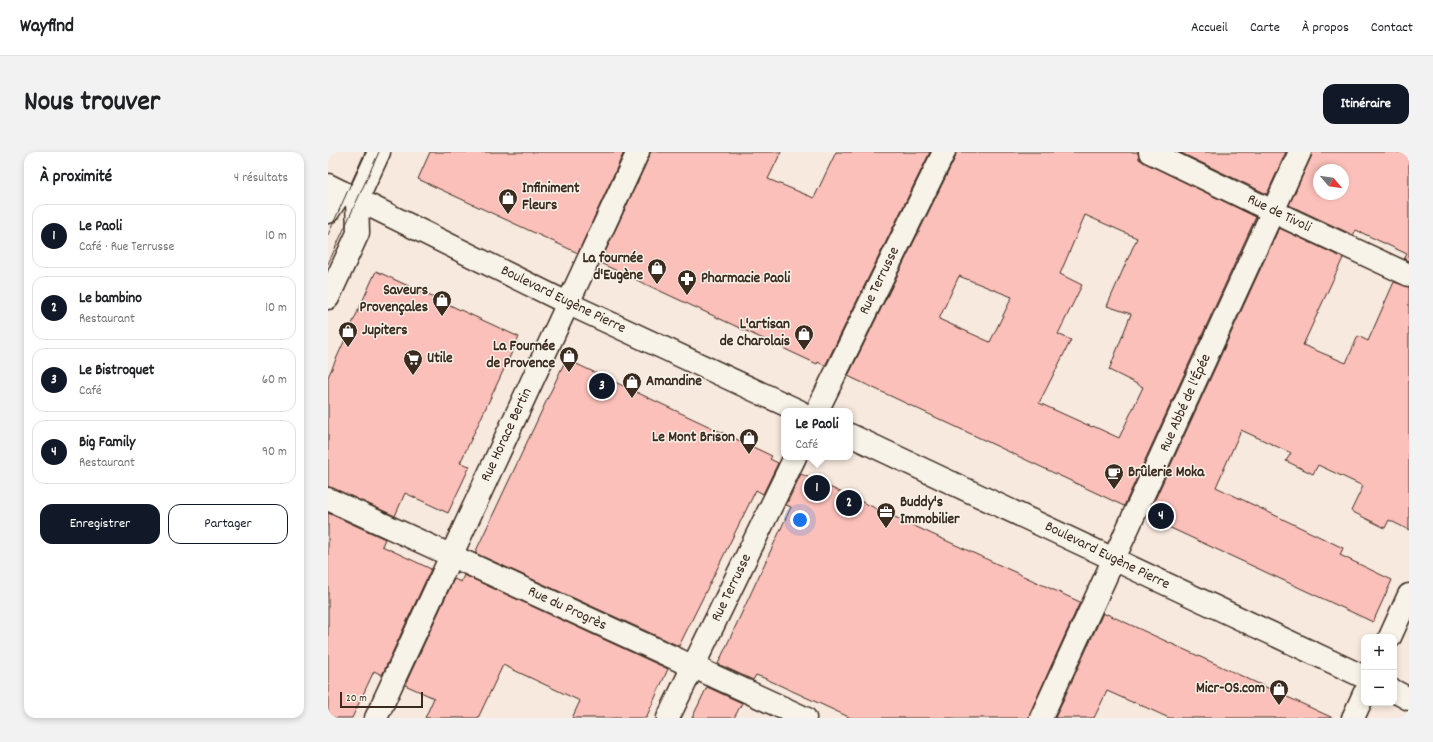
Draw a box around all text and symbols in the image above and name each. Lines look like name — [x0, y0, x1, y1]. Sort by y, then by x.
text: Wayfind — [20, 14, 74, 41]
text: Accueil — [1191, 18, 1228, 38]
text: Carte — [1250, 18, 1280, 38]
text: À propos — [1302, 18, 1349, 38]
text: Contact — [1371, 18, 1413, 38]
text: Nous trouver — [24, 84, 160, 124]
button: Itinéraire — [1323, 84, 1409, 124]
north arrow — [1313, 164, 1349, 200]
text: À proximité — [40, 166, 112, 190]
text: 4 résultats — [234, 169, 288, 188]
place label: Infiniment Fleurs — [522, 178, 580, 217]
shop icon: Infiniment Fleurs — [497, 187, 519, 215]
street label: Rue de Tivoli — [1243, 189, 1315, 239]
text: Le Paoli — [79, 216, 122, 238]
text: 1 — [53, 227, 55, 246]
text: 10 m — [265, 227, 287, 246]
text: Café · Rue Terrusse — [79, 238, 174, 257]
street label: Rue Terrusse — [854, 243, 906, 319]
place label: La fournée d'Eugène — [582, 248, 643, 287]
shop icon: La fournée d'Eugène — [646, 257, 668, 285]
street label: Boulevard Eugène Pierre — [497, 260, 630, 340]
pharmacy icon: Pharmacie Paoli — [676, 268, 698, 296]
place label: Pharmacie Paoli — [701, 268, 791, 290]
place label: Saveurs Provençales — [360, 280, 428, 319]
text: Le bambino — [79, 288, 142, 310]
shop icon: Saveurs Provençales — [431, 289, 453, 317]
text: 2 — [51, 299, 57, 318]
text: 10 m — [265, 299, 287, 318]
text: Restaurant — [79, 310, 135, 329]
place label: L'artisan de Charolais — [720, 314, 790, 353]
shop icon: Jupiters — [337, 320, 359, 348]
place label: Jupiters — [362, 320, 408, 342]
shop icon: L'artisan de Charolais — [793, 323, 815, 351]
place label: La Fournée de Provence — [486, 336, 555, 375]
shop icon: La Fournée de Provence — [558, 345, 580, 373]
supermarket icon: Utile — [402, 348, 424, 376]
place label: Utile — [427, 348, 453, 370]
street label: Rue Abbé de l'Épée — [1155, 350, 1218, 456]
text: Le Bistroquet — [79, 360, 154, 382]
text: 3 — [51, 371, 57, 390]
text: 60 m — [262, 371, 287, 390]
pin: 3 — [589, 371, 615, 401]
shop icon: Amandine — [621, 371, 643, 399]
place label: Amandine — [646, 371, 702, 393]
text: Café — [79, 382, 102, 401]
street label: Rue Horace Bertin — [476, 384, 538, 486]
popup — [781, 408, 853, 460]
text: Le Paoli — [795, 414, 839, 436]
place label: Le Mont Brison — [652, 427, 735, 449]
shop icon: Le Mont Brison — [738, 427, 760, 455]
text: Big Family — [79, 432, 135, 454]
text: Café — [795, 436, 818, 455]
text: 4 — [51, 443, 57, 462]
text: 90 m — [262, 443, 287, 462]
text: Restaurant — [79, 454, 135, 473]
cafe icon: Brûlerie Moka — [1103, 462, 1125, 490]
place label: Brûlerie Moka — [1128, 462, 1205, 484]
pin: 1 — [804, 473, 830, 503]
pin: 2 — [836, 488, 862, 518]
place label: Buddy's Immobilier — [900, 492, 960, 531]
office icon: Buddy's Immobilier — [875, 501, 897, 529]
pin: 4 — [1148, 501, 1174, 531]
button: Enregistrer — [40, 504, 160, 544]
button: Partager — [168, 504, 288, 544]
your location — [790, 510, 810, 530]
street label: Boulevard Eugène Pierre — [1041, 516, 1174, 596]
street label: Rue Terrusse — [706, 550, 758, 626]
street label: Rue du Progrès — [524, 581, 610, 637]
map controls — [1361, 634, 1397, 706]
button: + — [1361, 634, 1397, 670]
button: − — [1361, 670, 1397, 706]
place label: Micr-OS.com — [1196, 678, 1265, 700]
shop icon: Micr-OS.com — [1268, 678, 1290, 706]
scale bar — [340, 690, 423, 709]
text: 20 m — [346, 691, 367, 707]

